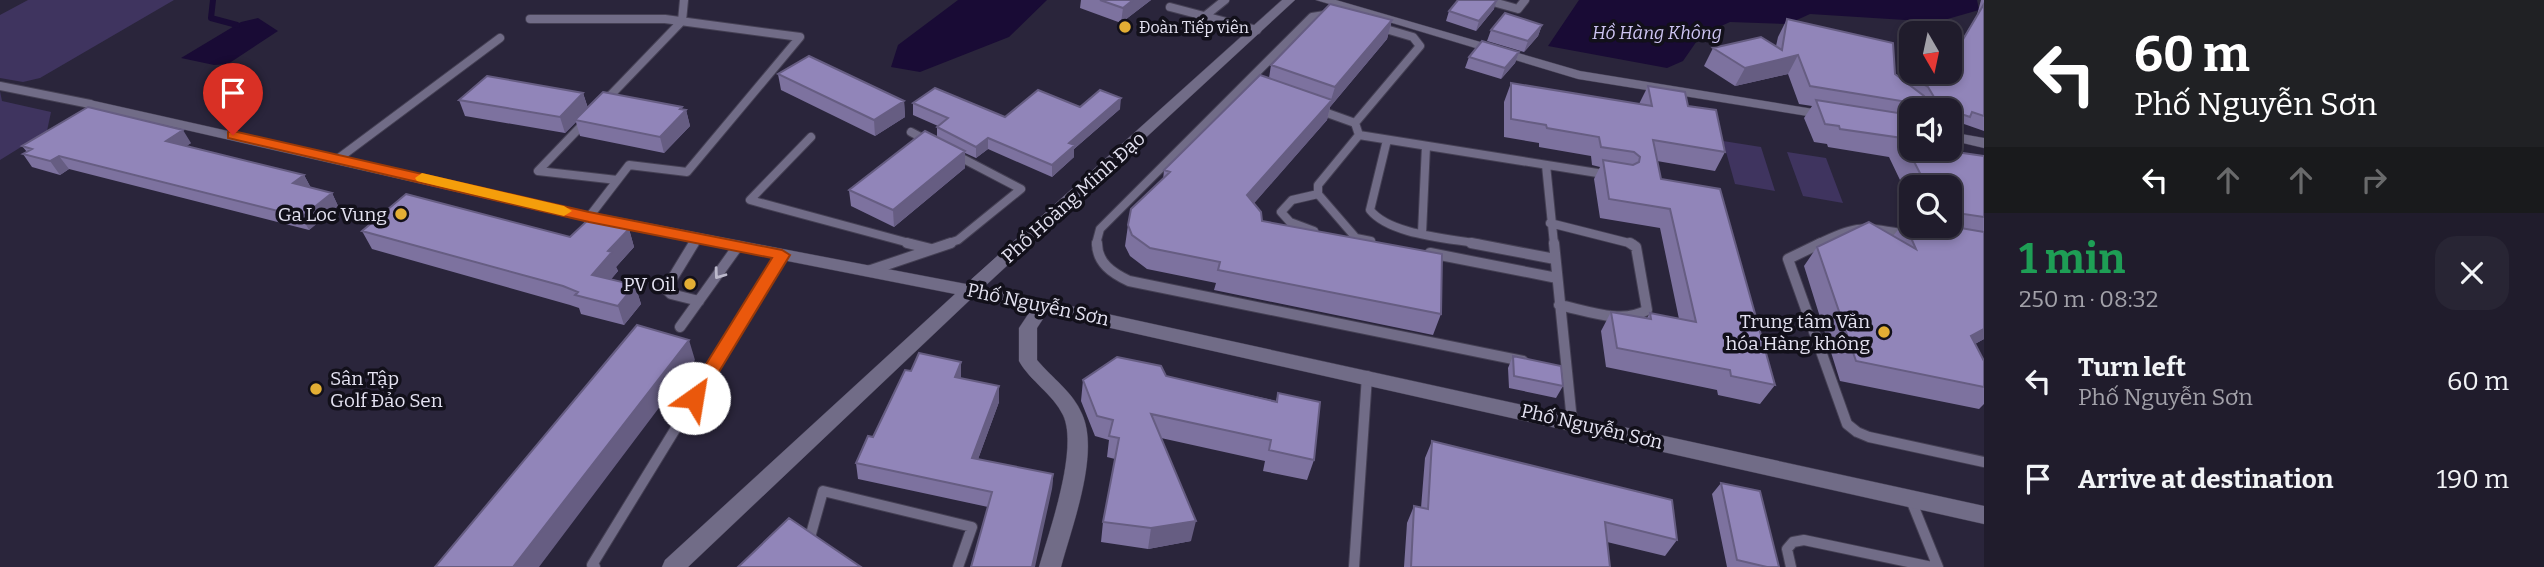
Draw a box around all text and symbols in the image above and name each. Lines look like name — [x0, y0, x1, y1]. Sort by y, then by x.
place label: Đoàn Tiếp viên — [1139, 17, 1249, 37]
marker: Đoàn Tiếp viên — [1117, 19, 1133, 35]
north arrow — [1899, 21, 1962, 84]
map controls — [1899, 21, 1962, 238]
water label: Hồ Hàng Không — [1592, 22, 1722, 44]
text: 60 m — [2134, 25, 2250, 84]
icon: left — [2019, 28, 2110, 119]
pin — [203, 63, 263, 135]
icon: arrive — [214, 74, 252, 112]
text: Phố Nguyễn Sơn — [2134, 85, 2377, 123]
button: sound — [1899, 98, 1962, 161]
street label: Phố Hoàng Minh Đạo — [997, 127, 1150, 268]
icon: left — [2136, 161, 2174, 199]
icon: ahead — [2209, 161, 2247, 199]
icon: ahead — [2282, 161, 2320, 199]
icon: right — [2355, 161, 2393, 199]
button: search — [1899, 175, 1962, 238]
place label: Ga Loc Vung — [278, 203, 387, 226]
marker: Ga Loc Vung — [393, 206, 409, 222]
text: 1 min — [2019, 234, 2125, 284]
button: close — [2435, 236, 2509, 310]
one-way arrow — [714, 266, 727, 279]
place label: PV Oil — [623, 273, 676, 296]
marker: PV Oil — [682, 276, 698, 292]
street label: Phố Nguyễn Sơn — [965, 278, 1111, 331]
text: 250 m · 08:32 — [2019, 285, 2158, 313]
place label: Trung tâm Văn hóa Hàng không — [1726, 310, 1870, 355]
marker: Trung tâm Văn hóa Hàng không — [1876, 324, 1892, 340]
text: Turn left — [2078, 352, 2186, 383]
position arrow — [657, 361, 731, 435]
icon: left — [2019, 362, 2057, 400]
text: 60 m — [2447, 366, 2509, 397]
place label: Sân Tập Golf Đảo Sen — [330, 367, 443, 412]
marker: Sân Tập Golf Đảo Sen — [308, 381, 324, 397]
text: Phố Nguyễn Sơn — [2078, 383, 2253, 411]
street label: Phố Nguyễn Sơn — [1519, 399, 1665, 454]
icon: arrive — [2019, 460, 2057, 498]
text: Arrive at destination — [2078, 464, 2333, 495]
text: 190 m — [2437, 464, 2509, 495]

